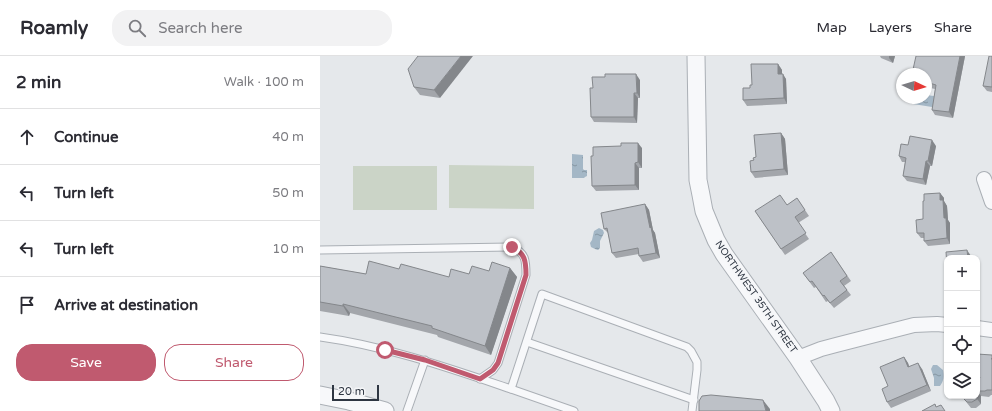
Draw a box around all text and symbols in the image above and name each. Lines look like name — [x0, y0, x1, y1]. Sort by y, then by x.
search box — [112, 10, 392, 46]
text: Roamly — [20, 17, 88, 39]
icon: search — [126, 17, 148, 39]
text: Search here — [158, 19, 243, 37]
text: Map — [817, 19, 847, 36]
text: Layers — [869, 19, 912, 36]
text: Share — [934, 19, 972, 36]
north arrow — [896, 68, 932, 104]
text: 2 min — [16, 72, 61, 93]
text: Walk · 100 m — [224, 74, 304, 90]
icon: ahead — [16, 126, 38, 148]
text: Continue — [54, 128, 118, 146]
text: 40 m — [272, 129, 304, 145]
icon: left — [16, 182, 38, 204]
text: Turn left — [54, 184, 114, 202]
text: 50 m — [272, 185, 304, 201]
icon: left — [16, 238, 38, 260]
route end — [503, 238, 521, 256]
street label: NORTHWEST 35TH STREET — [713, 238, 799, 356]
text: Turn left — [54, 240, 114, 258]
text: 10 m — [272, 241, 304, 257]
map controls — [944, 255, 980, 399]
button: + — [944, 255, 980, 291]
button: − — [944, 291, 980, 327]
icon: arrive — [16, 294, 38, 316]
text: Arrive at destination — [54, 296, 198, 314]
button: locate — [944, 327, 980, 363]
route start — [376, 341, 394, 359]
button: Save — [16, 344, 156, 381]
button: Share — [164, 344, 304, 381]
button: layers — [944, 363, 980, 399]
scale bar — [332, 383, 379, 402]
text: 20 m — [338, 385, 365, 398]

